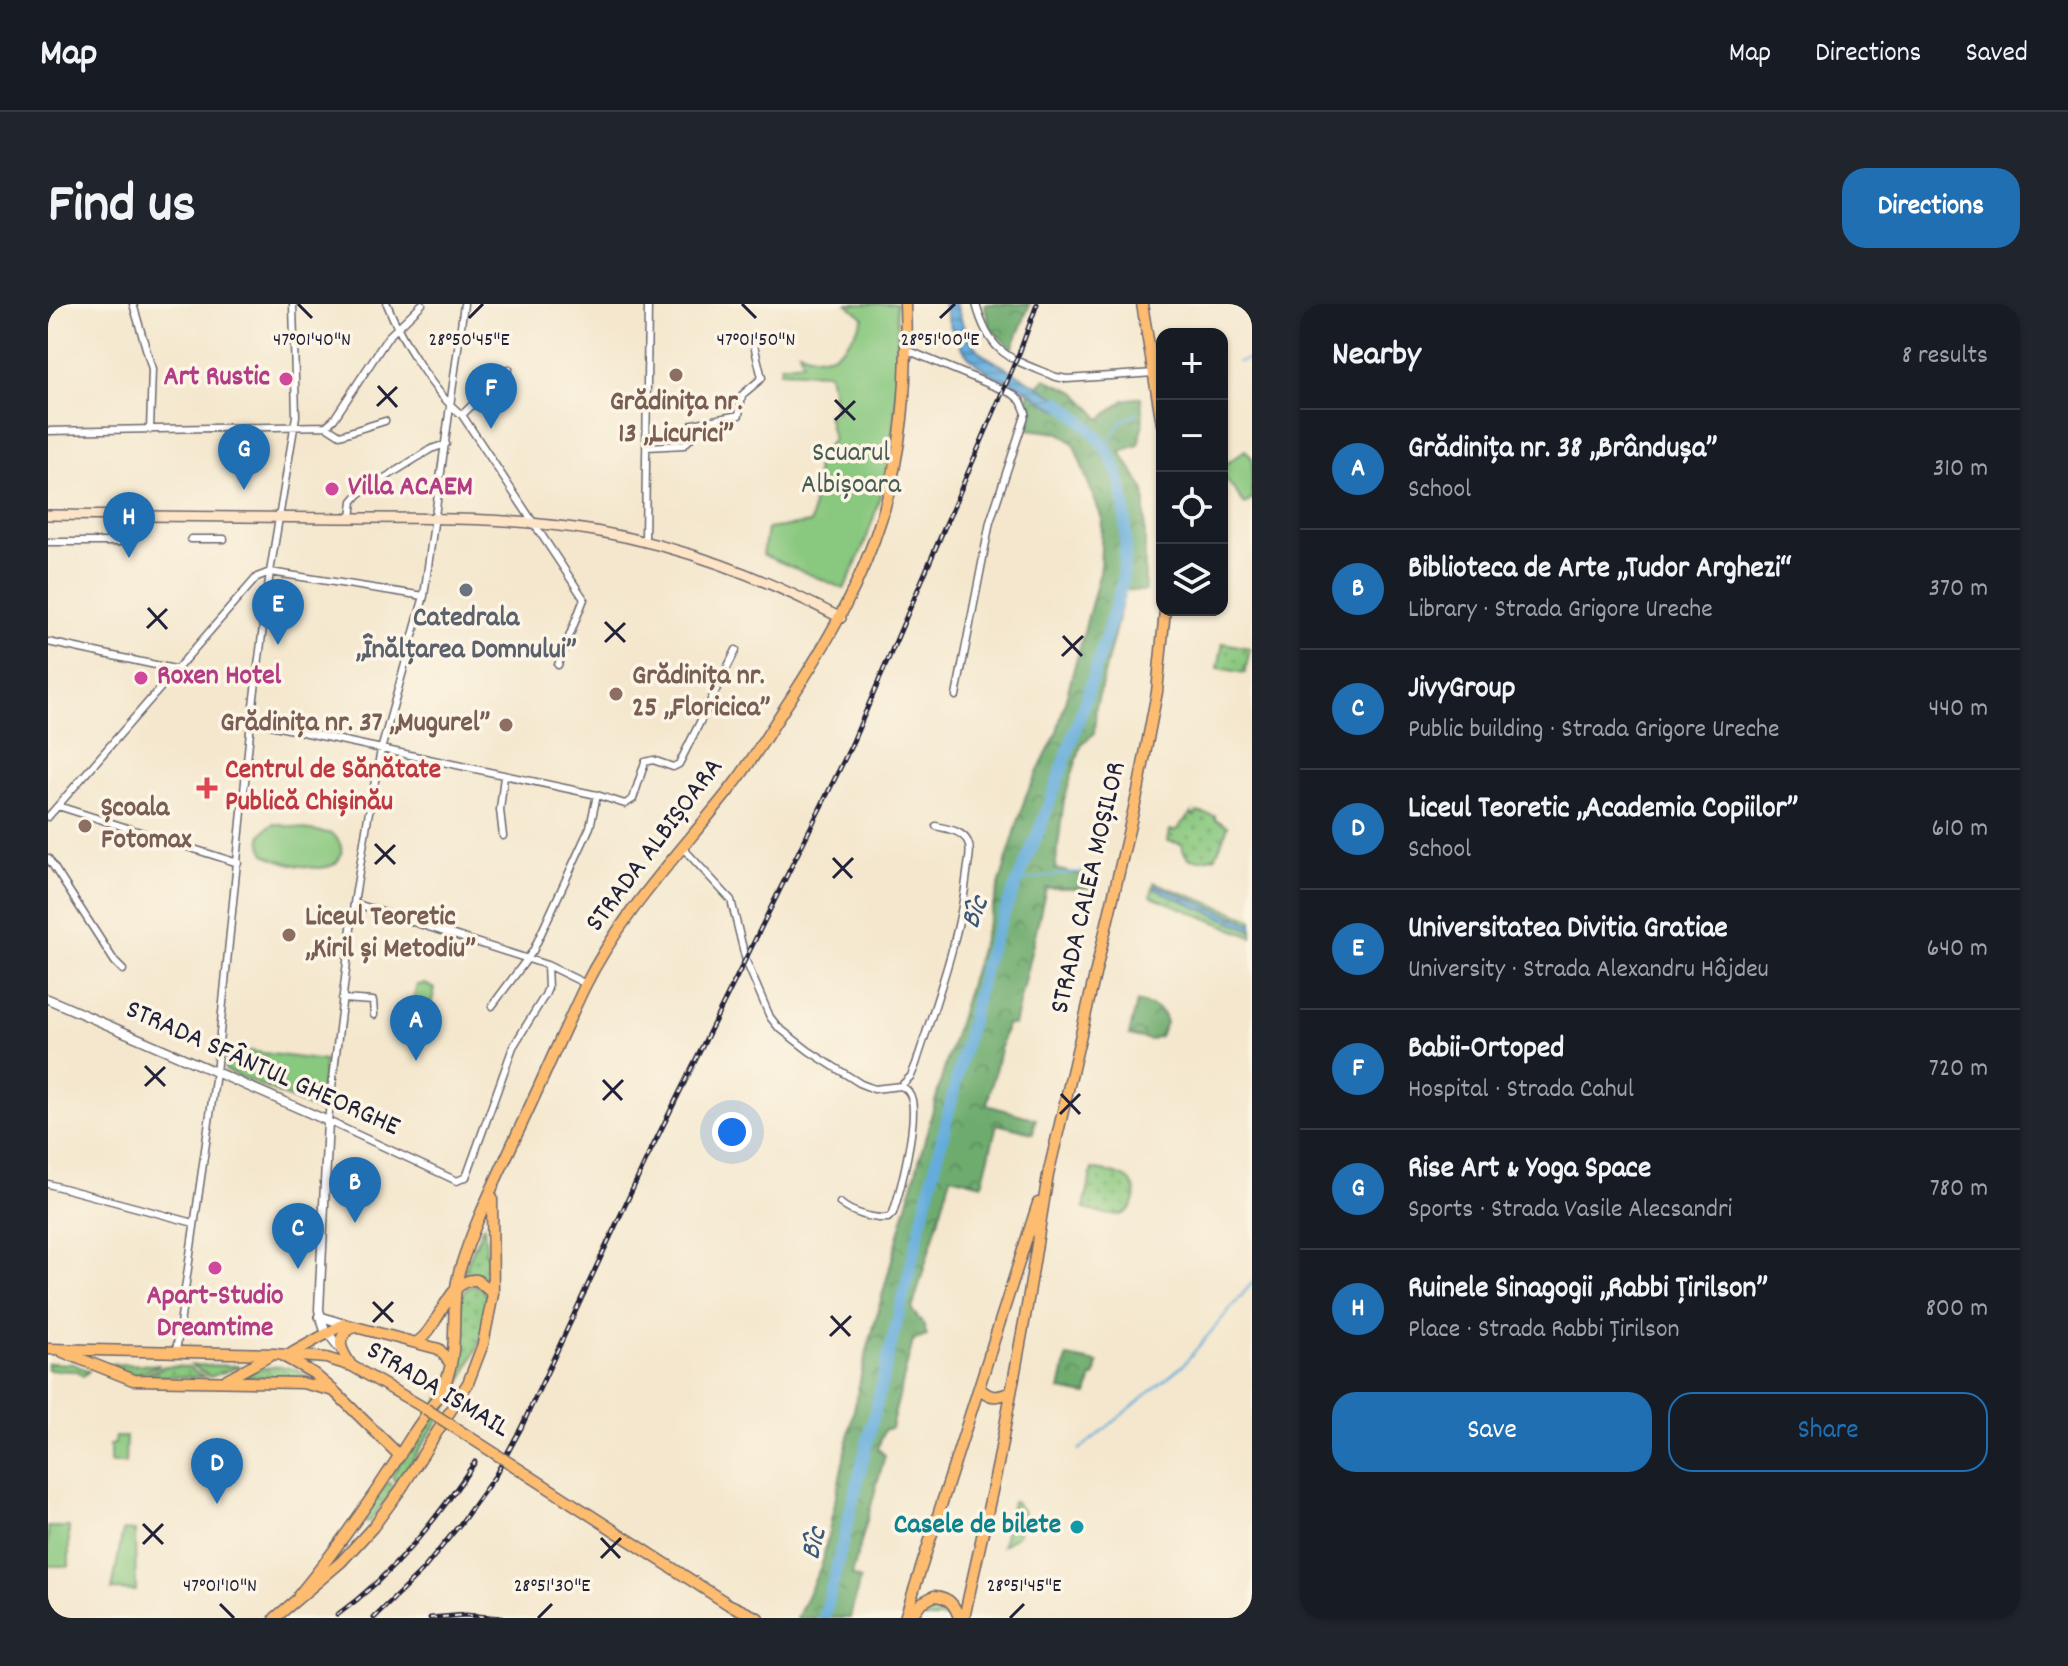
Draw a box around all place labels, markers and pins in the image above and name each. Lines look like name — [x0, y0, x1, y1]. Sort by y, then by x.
place label: Art Rustic — [163, 359, 270, 399]
pin: F — [465, 363, 517, 429]
marker: Grădinița nr. 13 „Licurici” — [667, 366, 685, 384]
marker: Art Rustic — [277, 370, 295, 388]
place label: Grădinița nr. 13 „Licurici” — [610, 384, 742, 456]
pin: G — [218, 424, 270, 490]
place label: Villa ACAEM — [348, 469, 473, 509]
marker: Villa ACAEM — [323, 480, 341, 498]
pin: H — [103, 492, 155, 558]
pin: E — [252, 579, 304, 645]
marker: Catedrala „Înălțarea Domnului” — [457, 581, 475, 599]
place label: Catedrala „Înălțarea Domnului” — [355, 600, 577, 672]
place label: Roxen Hotel — [157, 658, 282, 698]
place label: Grădinița nr. 25 „Floricica” — [632, 658, 771, 730]
marker: Roxen Hotel — [132, 669, 150, 687]
marker: Grădinița nr. 25 „Floricica” — [607, 685, 625, 703]
place label: Grădinița nr. 37 „Mugurel” — [220, 705, 490, 745]
marker: Grădinița nr. 37 „Mugurel” — [497, 716, 515, 734]
place label: Centrul de Sănătate Publică Chișinău — [225, 752, 441, 824]
marker: Centrul de Sănătate Publică Chișinău — [196, 777, 218, 799]
place label: Școala Fotomax — [101, 790, 192, 862]
marker: Școala Fotomax — [76, 817, 94, 835]
place label: Liceul Teoretic „Kiril și Metodiu” — [305, 899, 476, 971]
marker: Liceul Teoretic „Kiril și Metodiu” — [280, 926, 298, 944]
pin: A — [390, 995, 442, 1061]
pin: B — [329, 1157, 381, 1223]
pin: C — [272, 1203, 324, 1269]
marker: Apart-Studio Dreamtime — [206, 1259, 224, 1277]
place label: Apart-Studio Dreamtime — [146, 1278, 284, 1350]
pin: D — [191, 1438, 243, 1504]
place label: Casele de bilete — [894, 1507, 1061, 1547]
marker: Casele de bilete — [1068, 1518, 1086, 1536]

